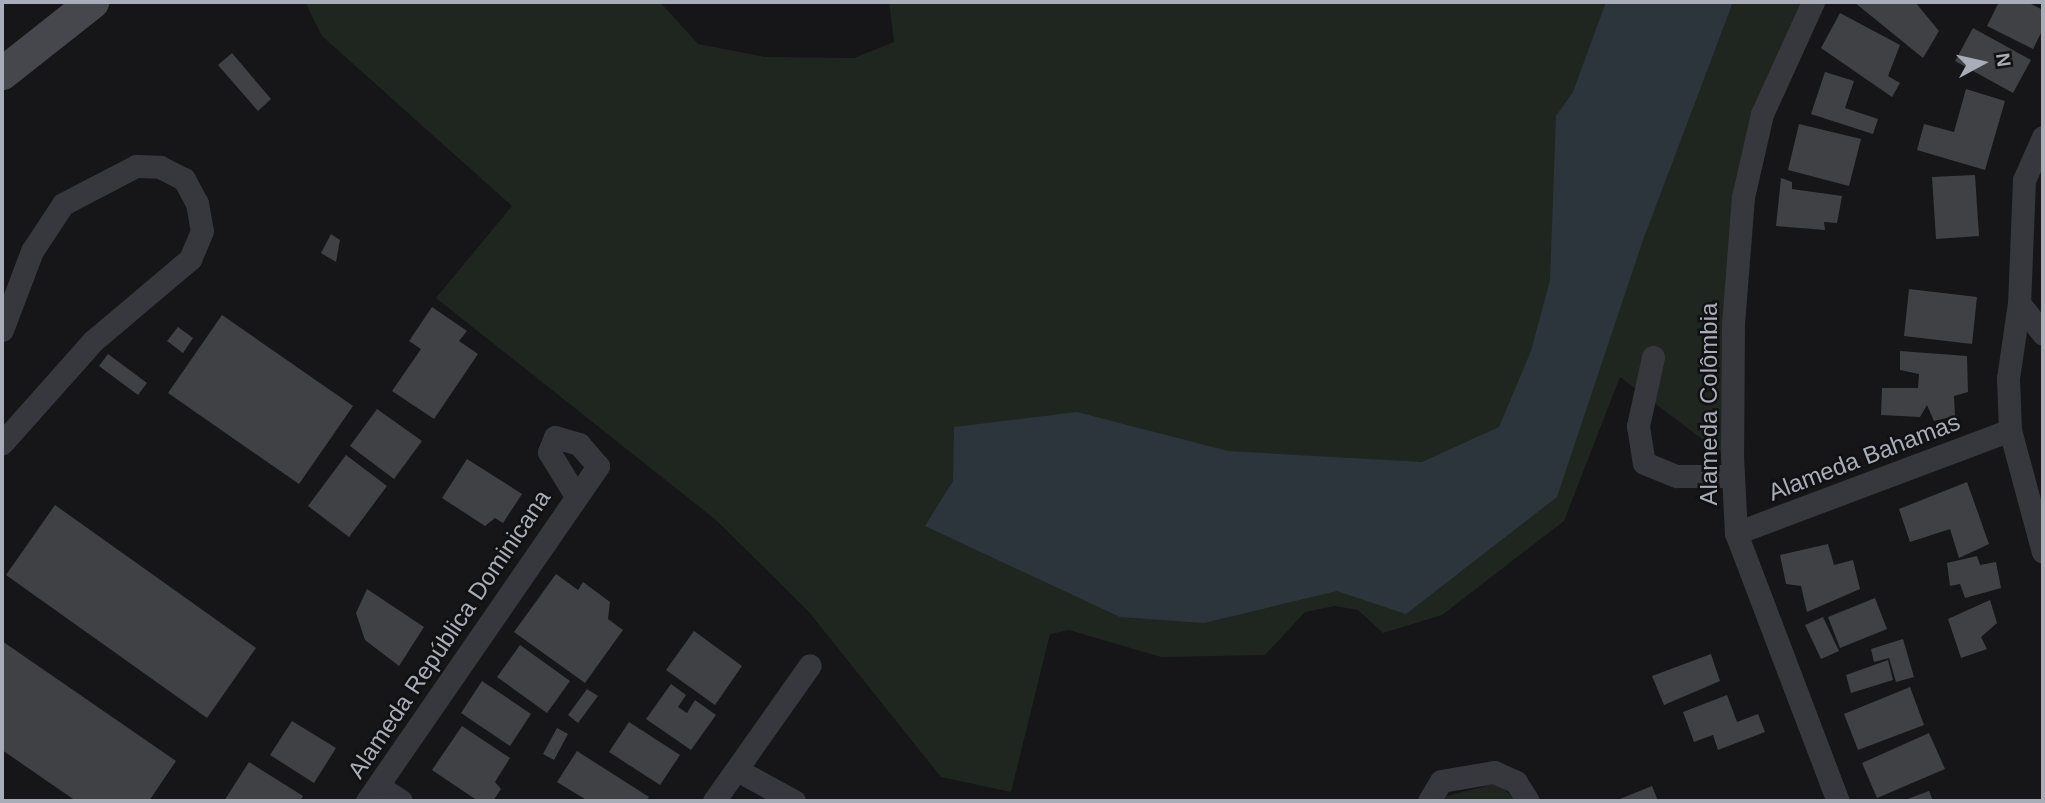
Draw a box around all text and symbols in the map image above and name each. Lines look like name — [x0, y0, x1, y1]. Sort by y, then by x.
north arrow — [1947, 28, 2017, 98]
text: N — [1992, 52, 2015, 68]
street label: Alameda Colômbia — [1695, 303, 1723, 505]
street label: Alameda Bahamas — [1764, 407, 1964, 507]
street label: Alameda República Dominicana — [342, 484, 556, 784]

